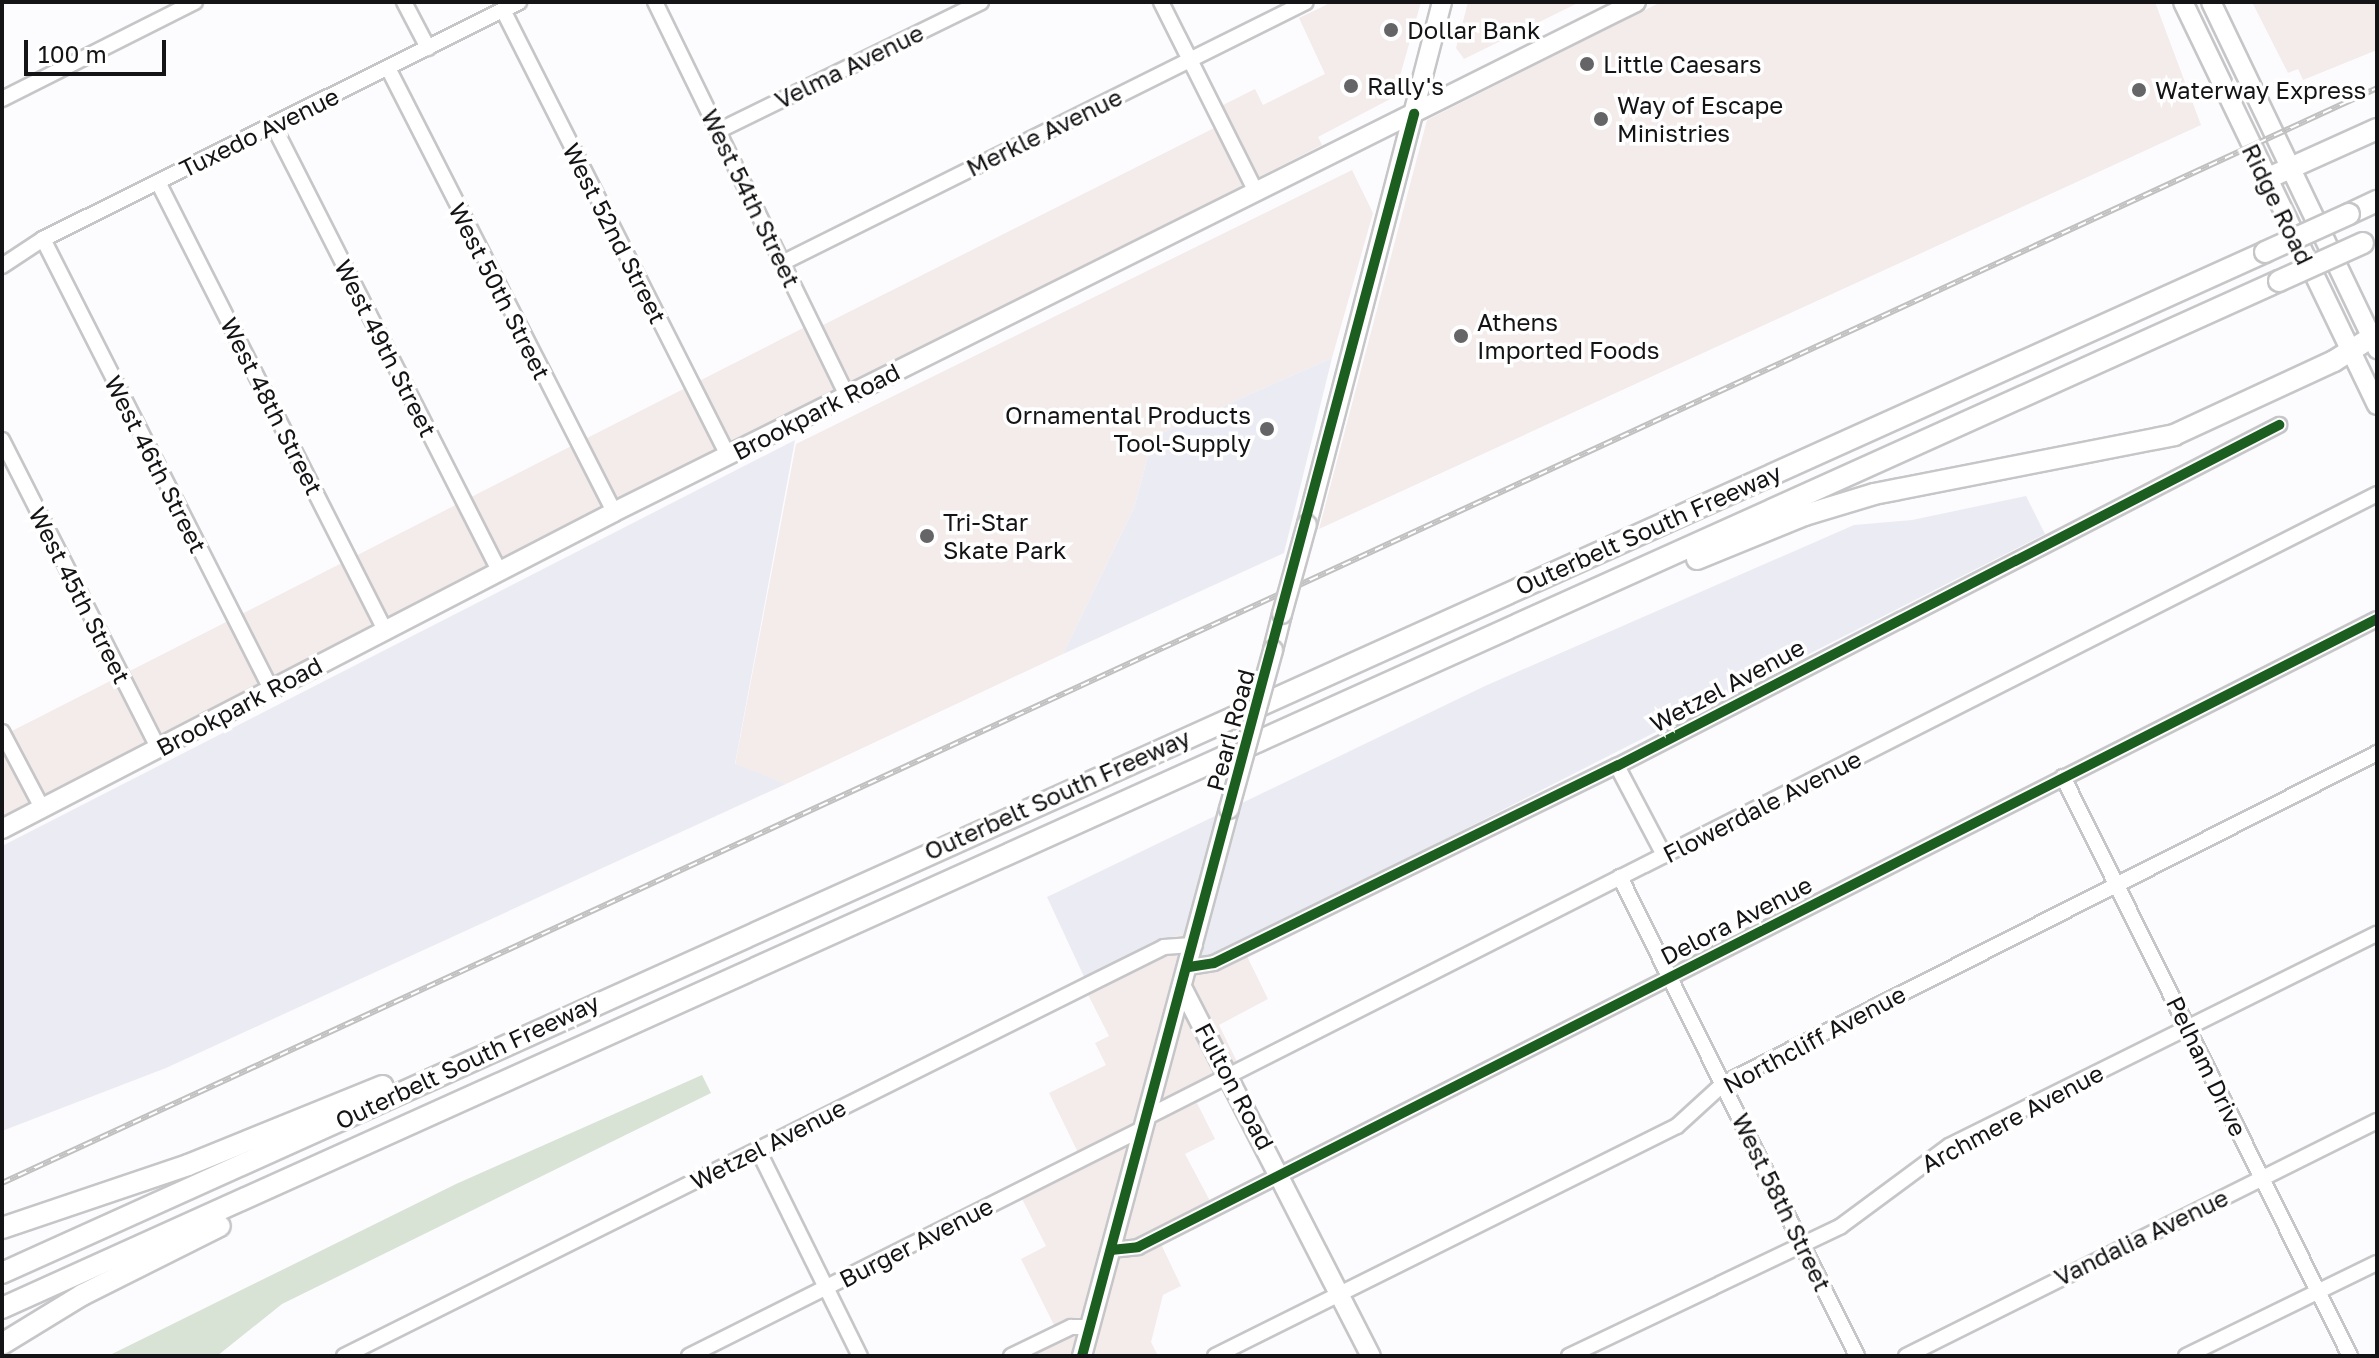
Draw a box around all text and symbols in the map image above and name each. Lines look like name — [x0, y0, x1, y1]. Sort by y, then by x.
place label: Dollar Bank — [1407, 16, 1540, 44]
street label: Velma Avenue — [770, 18, 928, 114]
marker: Dollar Bank — [1382, 21, 1400, 39]
scale bar — [28, 24, 170, 74]
text: 100 m — [38, 39, 107, 68]
place label: Little Caesars — [1603, 50, 1762, 78]
marker: Little Caesars — [1578, 55, 1596, 73]
place label: Rally's — [1367, 72, 1444, 100]
place label: Waterway Express — [2155, 76, 2366, 104]
marker: Rally's — [1342, 77, 1360, 95]
street label: Tuxedo Avenue — [175, 81, 343, 183]
marker: Waterway Express — [2130, 81, 2148, 99]
street label: Merkle Avenue — [961, 82, 1127, 182]
place label: Way of Escape Ministries — [1617, 91, 1783, 147]
street label: West 54th Street — [695, 104, 807, 292]
marker: Way of Escape Ministries — [1592, 110, 1610, 128]
street label: West 52nd Street — [557, 138, 673, 328]
street label: Ridge Road — [2236, 139, 2320, 269]
street label: West 50th Street — [443, 198, 557, 384]
street label: West 49th Street — [329, 255, 443, 441]
place label: Athens Imported Foods — [1477, 308, 1659, 364]
street label: West 48th Street — [215, 313, 329, 499]
marker: Athens Imported Foods — [1452, 327, 1470, 345]
street label: Brookpark Road — [728, 356, 904, 466]
street label: West 46th Street — [99, 371, 213, 557]
place label: Ornamental Products Tool-Supply — [1005, 401, 1251, 457]
marker: Ornamental Products Tool-Supply — [1258, 420, 1276, 438]
street label: Outerbelt South Freeway — [1511, 457, 1785, 601]
street label: West 45th Street — [23, 502, 137, 688]
place label: Tri-Star Skate Park — [943, 508, 1066, 564]
marker: Tri-Star Skate Park — [918, 527, 936, 545]
street label: Wetzel Avenue — [1645, 632, 1809, 738]
street label: Brookpark Road — [151, 650, 327, 762]
street label: Pearl Road — [1200, 666, 1260, 794]
street label: Outerbelt South Freeway — [920, 722, 1194, 866]
street label: Flowerdale Avenue — [1658, 744, 1866, 868]
street label: Delora Avenue — [1656, 869, 1816, 971]
street label: Northcliff Avenue — [1718, 979, 1910, 1099]
street label: Outerbelt South Freeway — [331, 987, 603, 1135]
street label: Pelham Drive — [2161, 991, 2253, 1141]
street label: Fulton Road — [1190, 1018, 1280, 1154]
street label: Archmere Avenue — [1916, 1058, 2108, 1178]
street label: Wetzel Avenue — [685, 1092, 851, 1196]
street label: West 58th Street — [1726, 1108, 1838, 1296]
street label: Vandalia Avenue — [2049, 1182, 2233, 1292]
street label: Burger Avenue — [834, 1191, 998, 1293]

